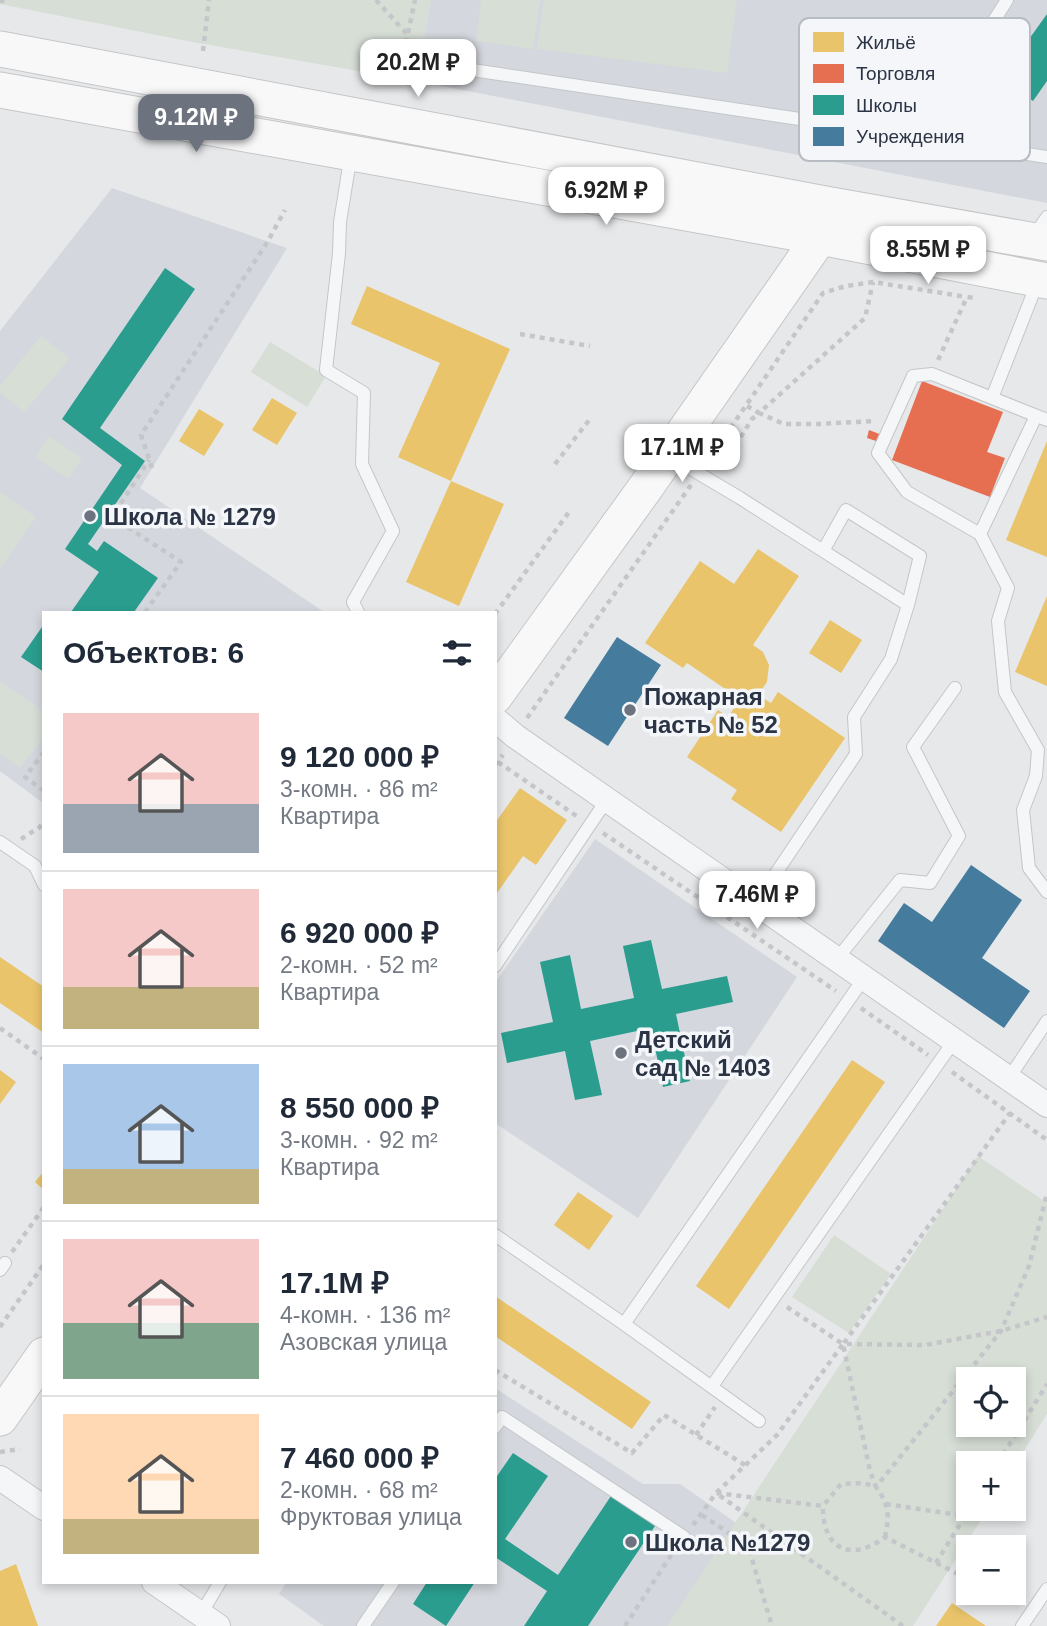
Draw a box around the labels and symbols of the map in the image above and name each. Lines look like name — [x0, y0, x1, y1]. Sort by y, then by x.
legend — [799, 18, 1030, 161]
text: Жильё — [856, 32, 916, 53]
pin: 20.2M ₽ — [353, 40, 483, 99]
text: Торговля — [856, 63, 935, 84]
pin: 9.12M ₽ — [131, 94, 261, 154]
text: Школы — [856, 95, 917, 116]
text: Учреждения — [856, 126, 965, 147]
pin: 6.92M ₽ — [541, 168, 671, 227]
pin: 8.55M ₽ — [863, 226, 993, 286]
pin: 17.1M ₽ — [617, 424, 747, 484]
place label: Школа № 1279 — [104, 503, 276, 530]
marker: Школа № 1279 — [82, 508, 98, 524]
place label: Пожарная часть № 52 — [644, 683, 778, 738]
marker: Пожарная часть № 52 — [622, 702, 638, 718]
pin: 7.46M ₽ — [692, 872, 822, 931]
place label: Детский сад № 1403 — [635, 1026, 771, 1081]
marker: Детский сад № 1403 — [613, 1045, 629, 1061]
place label: Школа №1279 — [645, 1529, 810, 1556]
marker: Школа №1279 — [623, 1534, 639, 1550]

